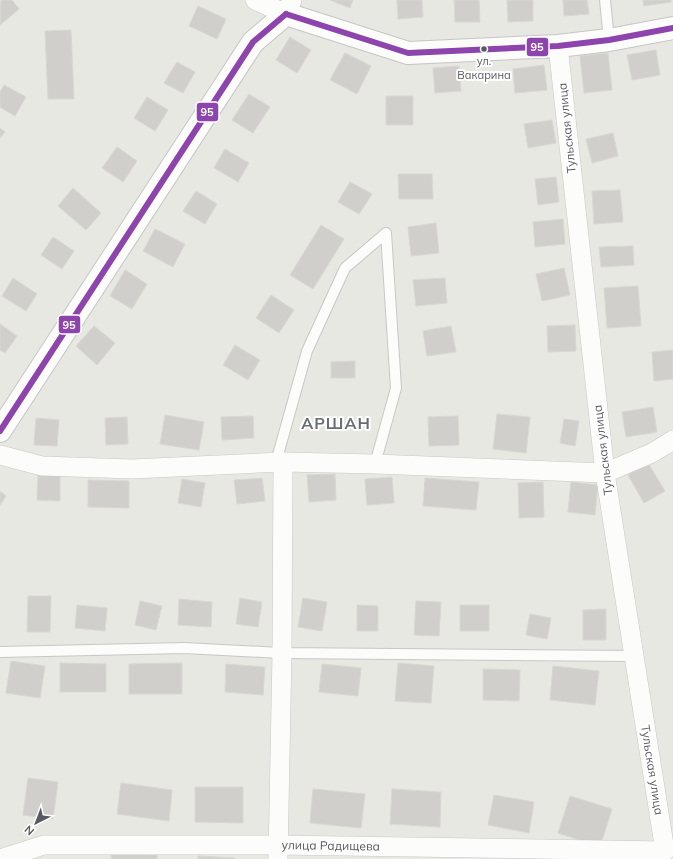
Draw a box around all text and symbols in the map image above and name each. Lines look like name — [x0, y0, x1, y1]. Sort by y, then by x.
line badge: 95 — [526, 37, 549, 57]
text: 95 — [530, 40, 544, 54]
marker: ул. Вакарина — [479, 44, 489, 54]
place label: ул. Вакарина — [457, 54, 511, 82]
street label: Тульская улица — [554, 82, 579, 174]
line badge: 95 — [196, 102, 219, 122]
text: 95 — [200, 105, 214, 119]
line badge: 95 — [58, 315, 81, 334]
text: 95 — [62, 318, 76, 332]
street label: Тульская улица — [590, 404, 615, 496]
district label: АРШАН — [301, 413, 371, 433]
street label: Тульская улица — [638, 724, 667, 816]
north arrow — [16, 803, 56, 843]
text: N — [22, 822, 37, 838]
street label: улица Радищева — [282, 837, 380, 854]

